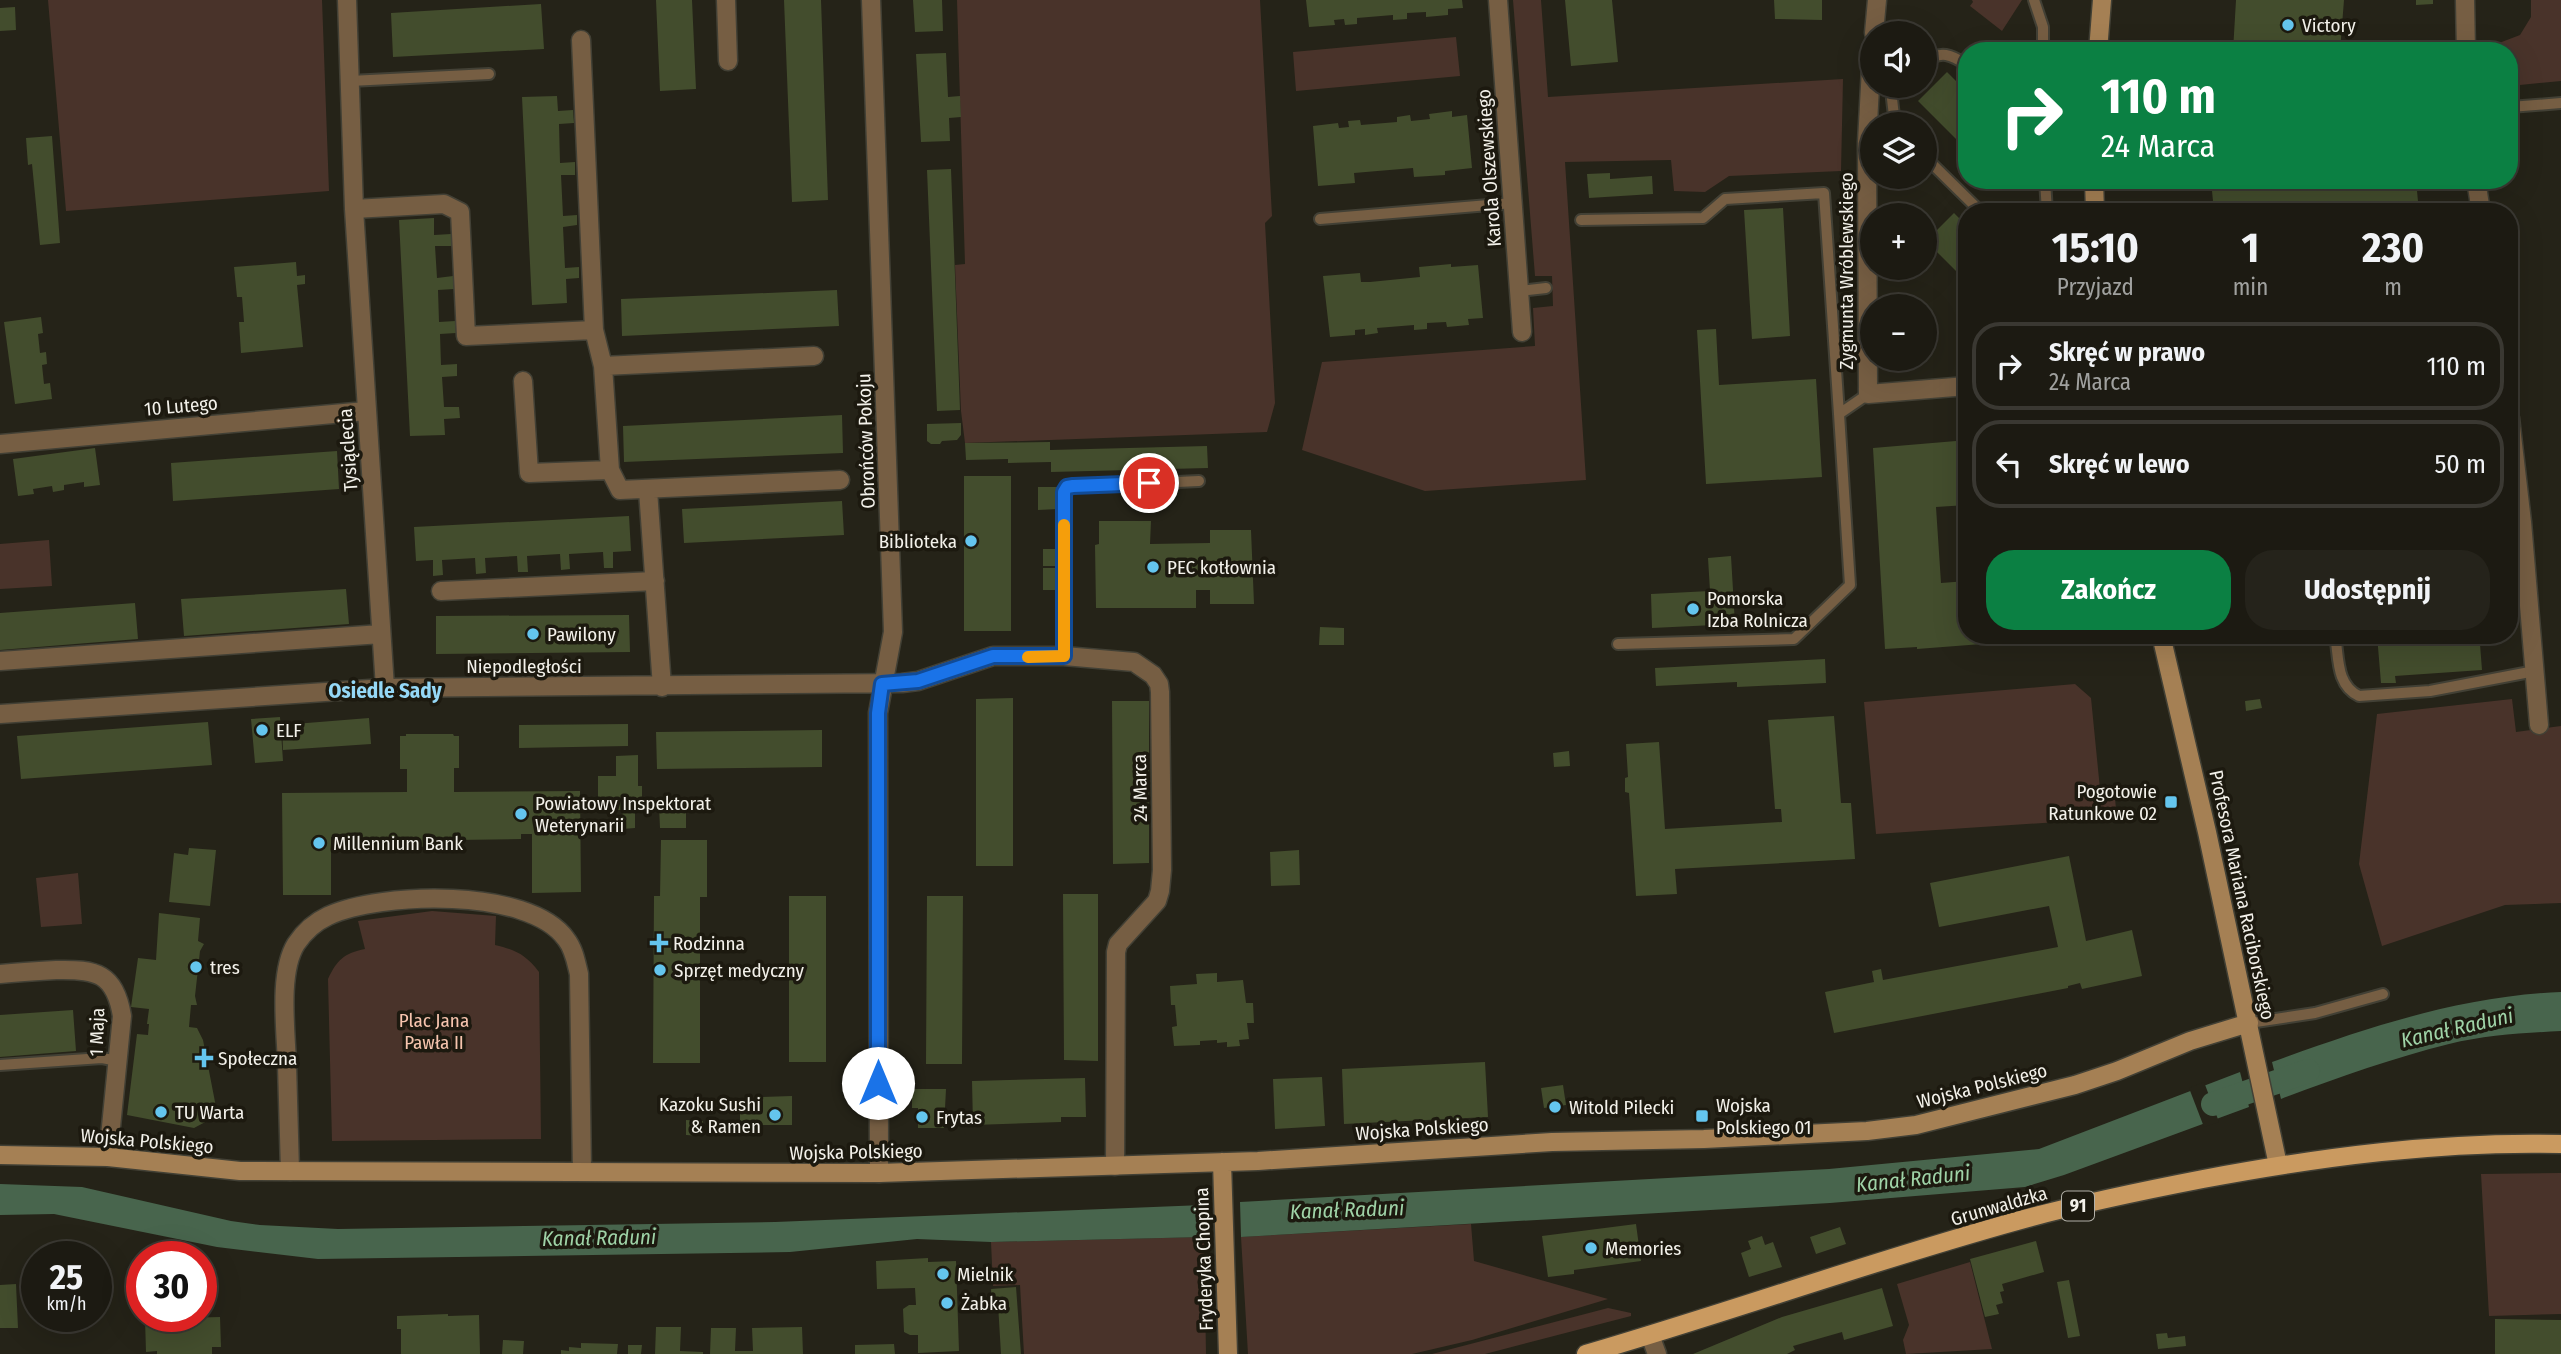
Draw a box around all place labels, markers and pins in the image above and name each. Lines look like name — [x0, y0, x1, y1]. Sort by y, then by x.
place label: Victory — [2302, 14, 2356, 37]
marker: Victory — [2280, 17, 2296, 33]
pin — [1119, 453, 1179, 513]
place label: Biblioteka — [879, 530, 957, 553]
marker: Biblioteka — [963, 533, 979, 549]
place label: PEC kotłownia — [1167, 556, 1276, 579]
marker: PEC kotłownia — [1145, 559, 1161, 575]
place label: Pomorska Izba Rolnicza — [1707, 587, 1808, 632]
marker: Pomorska Izba Rolnicza — [1685, 601, 1701, 617]
place label: Pawilony — [547, 623, 616, 646]
marker: Pawilony — [525, 626, 541, 642]
place label: ELF — [276, 719, 302, 742]
marker: ELF — [254, 722, 270, 738]
place label: Pogotowie Ratunkowe 02 — [2048, 780, 2157, 825]
place label: Powiatowy Inspektorat Weterynarii — [535, 792, 712, 837]
marker: Pogotowie Ratunkowe 02 — [2163, 794, 2179, 810]
marker: Powiatowy Inspektorat Weterynarii — [513, 806, 529, 822]
place label: Millennium Bank — [333, 832, 463, 855]
marker: Millennium Bank — [311, 835, 327, 851]
place label: Rodzinna — [673, 932, 745, 955]
marker: Rodzinna — [651, 935, 667, 951]
place label: tres — [210, 956, 240, 979]
marker: tres — [188, 959, 204, 975]
place label: Sprzęt medyczny — [674, 959, 805, 982]
marker: Sprzęt medyczny — [652, 962, 668, 978]
place label: Społeczna — [218, 1047, 297, 1070]
marker: Społeczna — [196, 1050, 212, 1066]
place label: Kazoku Sushi & Ramen — [659, 1093, 761, 1138]
place label: Wojska Polskiego 01 — [1716, 1094, 1811, 1139]
place label: Witold Pilecki — [1569, 1096, 1674, 1119]
marker: Witold Pilecki — [1547, 1099, 1563, 1115]
place label: TU Warta — [175, 1101, 244, 1124]
marker: TU Warta — [153, 1104, 169, 1120]
place label: Frytas — [936, 1106, 982, 1129]
marker: Kazoku Sushi & Ramen — [767, 1107, 783, 1123]
marker: Wojska Polskiego 01 — [1694, 1108, 1710, 1124]
marker: Frytas — [914, 1109, 930, 1125]
place label: Memories — [1605, 1237, 1681, 1260]
marker: Memories — [1583, 1240, 1599, 1256]
place label: Mielnik — [957, 1263, 1014, 1286]
marker: Mielnik — [935, 1266, 951, 1282]
place label: Żabka — [961, 1292, 1007, 1315]
marker: Żabka — [939, 1295, 955, 1311]

